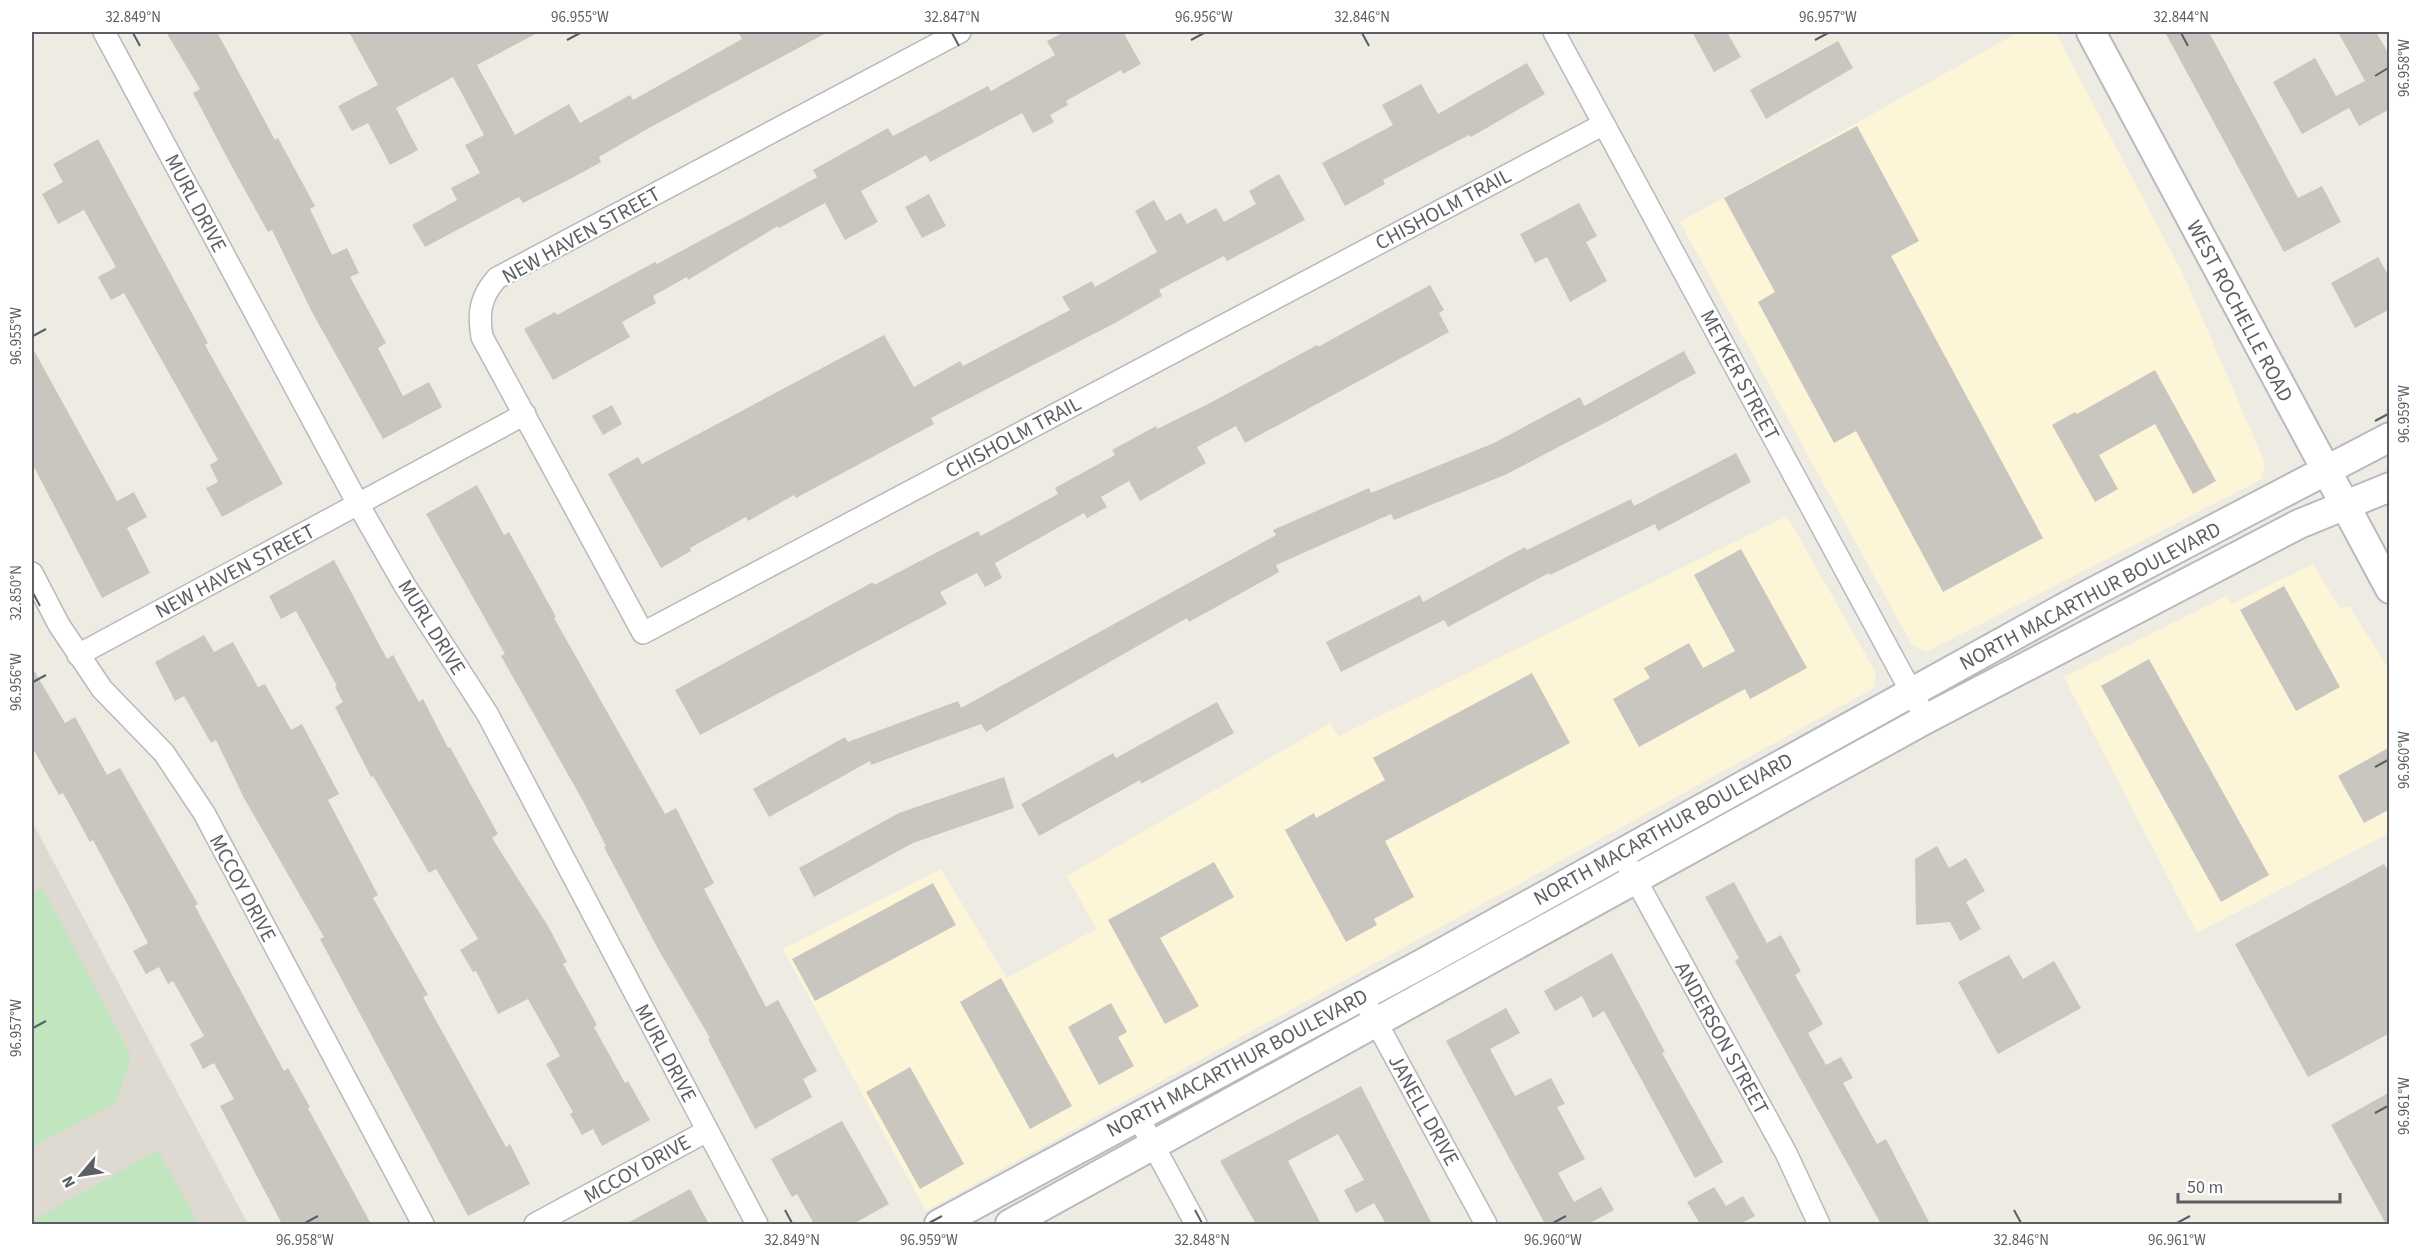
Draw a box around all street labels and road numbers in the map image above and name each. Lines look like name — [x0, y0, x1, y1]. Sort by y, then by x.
street label: MURL DRIVE — [158, 149, 234, 257]
street label: CHISHOLM TRAIL — [1370, 161, 1516, 257]
street label: NEW HAVEN STREET — [496, 179, 666, 291]
street label: WEST ROCHELLE ROAD — [2179, 215, 2301, 407]
street label: METKER STREET — [1693, 304, 1787, 446]
street label: CHISHOLM TRAIL — [940, 389, 1086, 485]
street label: NORTH MACARTHUR BOULEVARD — [1954, 514, 2226, 678]
street label: NEW HAVEN STREET — [150, 516, 320, 626]
street label: MURL DRIVE — [391, 573, 473, 681]
street label: NORTH MACARTHUR BOULEVARD — [1528, 745, 1798, 913]
street label: MCCOY DRIVE — [202, 829, 284, 947]
street label: ANDERSON STREET — [1667, 956, 1777, 1120]
street label: NORTH MACARTHUR BOULEVARD — [1101, 981, 1373, 1145]
street label: MURL DRIVE — [628, 999, 704, 1107]
street label: JANELL DRIVE — [1381, 1049, 1467, 1171]
street label: MCCOY DRIVE — [578, 1127, 696, 1211]

